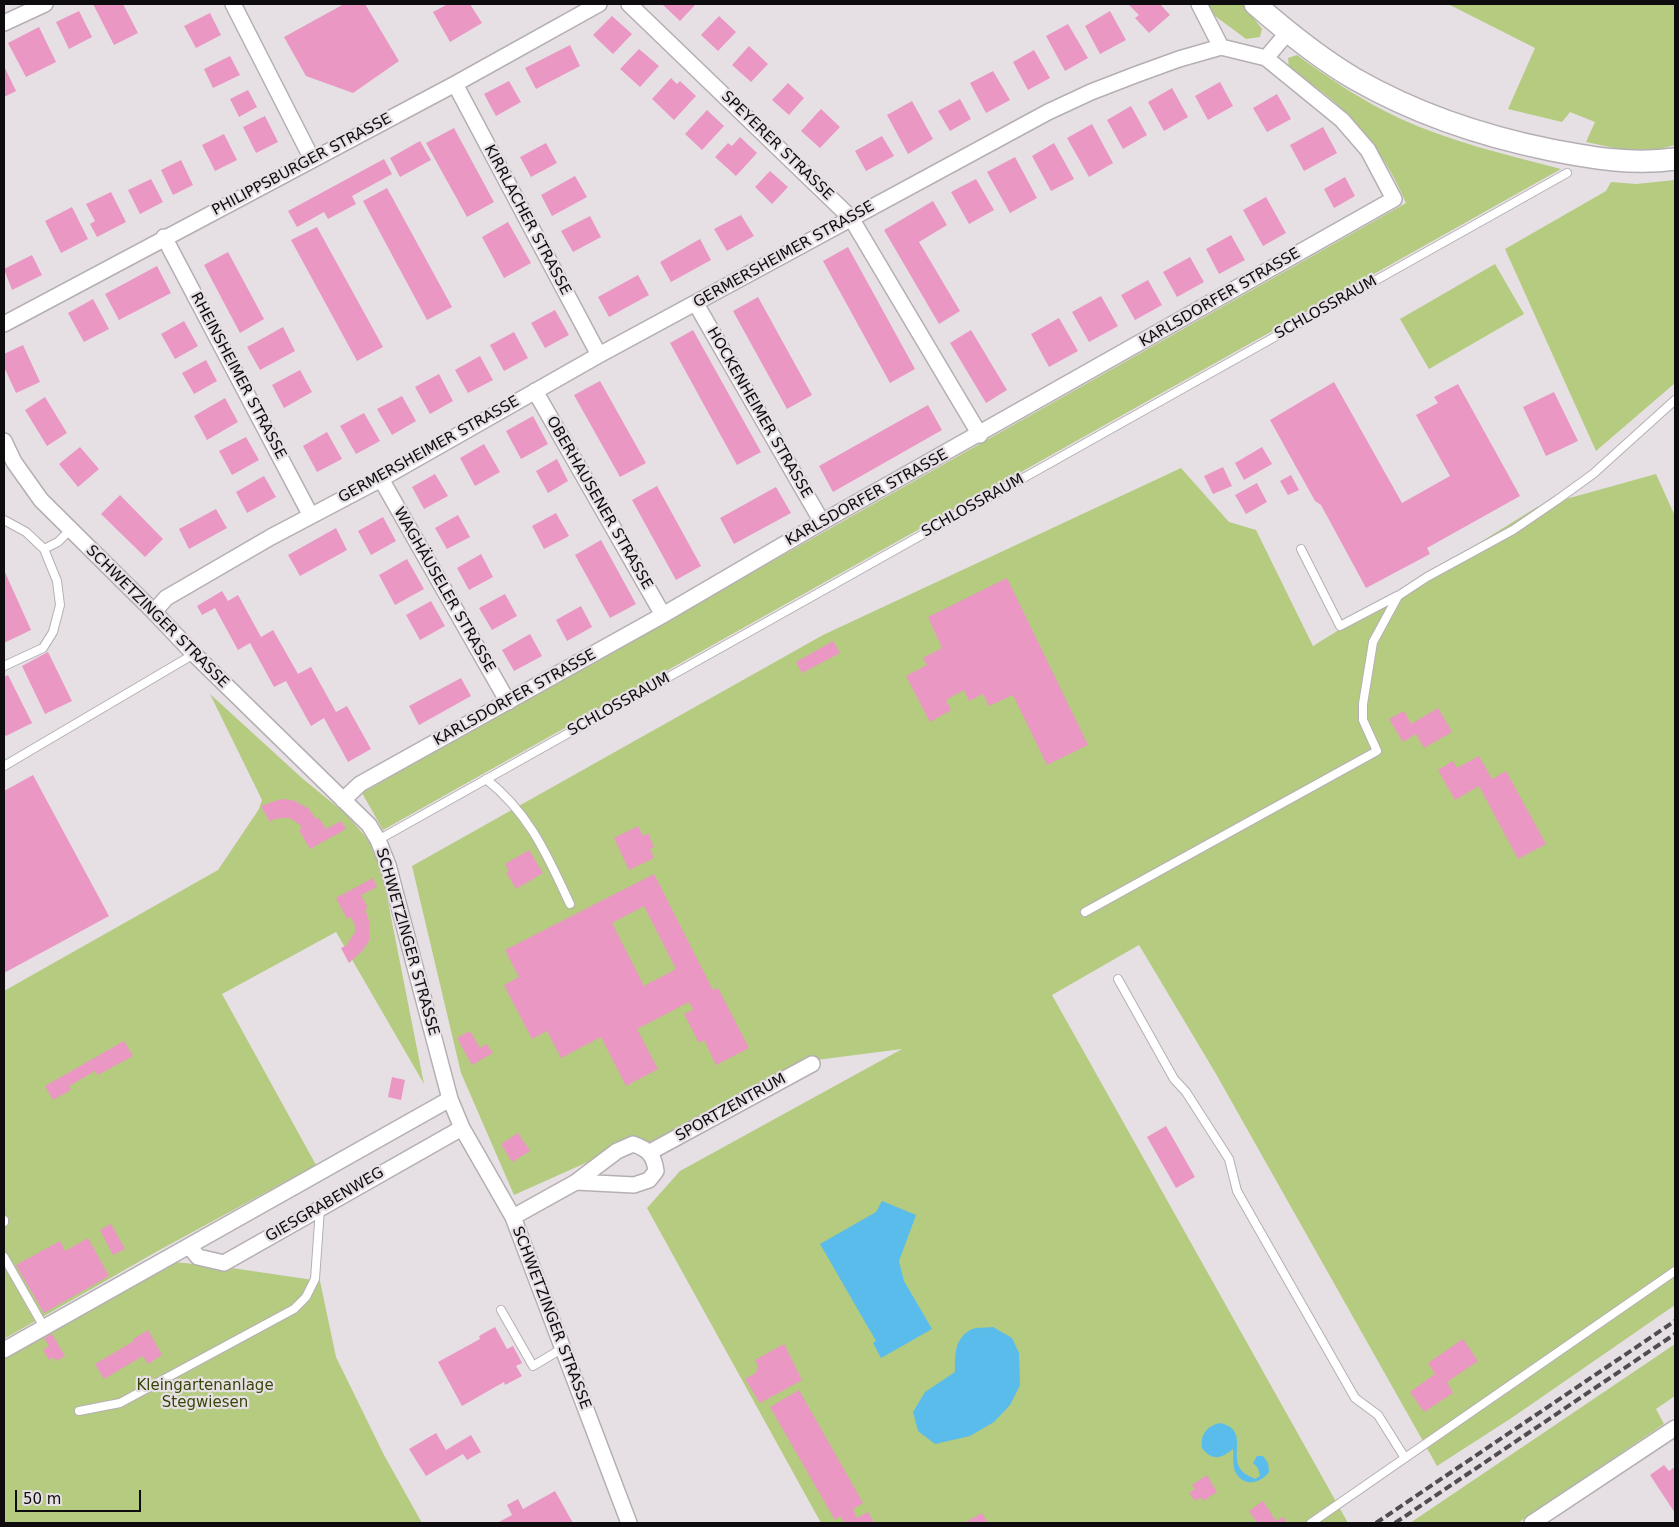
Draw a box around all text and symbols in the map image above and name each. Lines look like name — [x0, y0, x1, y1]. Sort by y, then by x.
street label: SPEYERER STRASSE — [717, 88, 837, 204]
street label: PHILIPPSBURGER STRASSE — [209, 110, 395, 220]
street label: KIRRLACHER STRASSE — [480, 142, 574, 298]
street label: GERMERSHEIMER STRASSE — [690, 198, 878, 312]
street label: KARLSDORFER STRASSE — [1136, 245, 1304, 351]
street label: SCHLOSSRAUM — [1272, 273, 1380, 343]
street label: RHEINSHEIMER STRASSE — [186, 289, 290, 463]
street label: HOCKENHEIMER STRASSE — [703, 324, 815, 502]
street label: GERMERSHEIMER STRASSE — [335, 393, 523, 507]
street label: OBERHAUSENER STRASSE — [542, 413, 656, 593]
street label: KARLSDORFER STRASSE — [783, 446, 951, 550]
street label: SCHLOSSRAUM — [919, 471, 1027, 541]
street label: WAGHÄUSELER STRASSE — [389, 504, 499, 676]
street label: SCHWETZINGER STRASSE — [82, 542, 232, 692]
street label: KARLSDORFER STRASSE — [431, 646, 599, 750]
street label: SCHLOSSRAUM — [565, 670, 673, 740]
street label: SCHWETZINGER STRASSE — [372, 846, 442, 1038]
street label: SPORTZENTRUM — [673, 1070, 789, 1146]
street label: GIESGRABENWEG — [263, 1164, 387, 1246]
street label: SCHWETZINGER STRASSE — [508, 1224, 594, 1412]
park label: Kleingartenanlage Stegwiesen — [136, 1377, 274, 1412]
scale bar — [18, 1480, 144, 1512]
text: 50 m — [23, 1490, 61, 1508]

